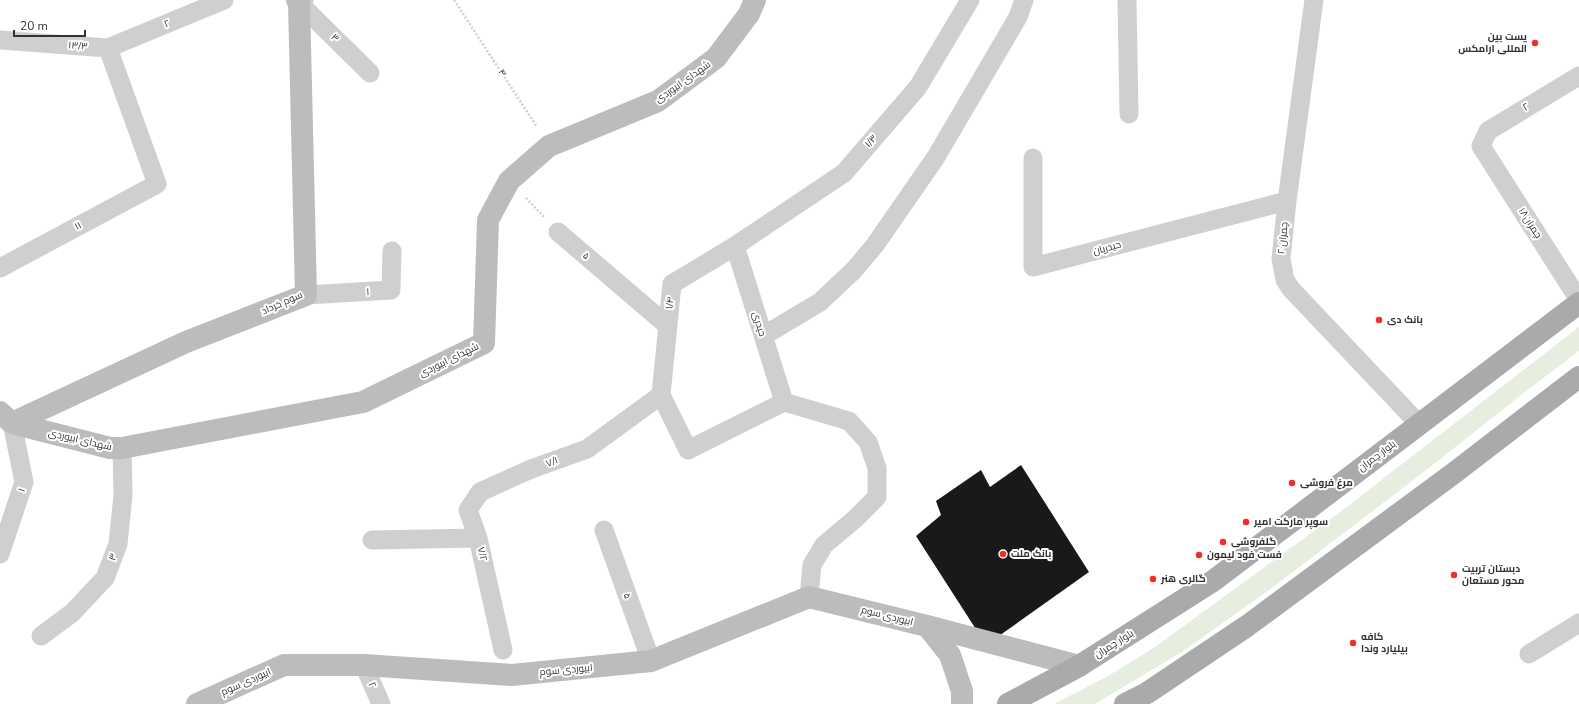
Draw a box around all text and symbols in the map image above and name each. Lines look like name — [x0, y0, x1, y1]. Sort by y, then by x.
scale bar — [14, 12, 85, 38]
street label: ۲ — [162, 17, 172, 31]
text: 20 m — [20, 18, 48, 34]
place label: پست بین المللی ارامکس — [1458, 30, 1527, 56]
street label: ۳ — [328, 31, 343, 46]
street label: ۱۳/۳ — [68, 38, 88, 54]
marker: پست بین المللی ارامکس — [1530, 38, 1540, 48]
street label: شهدای ابیوردی — [652, 58, 714, 106]
street label: ۴ — [494, 66, 510, 80]
street label: ۲ — [1520, 100, 1532, 114]
street label: ۱/۳ — [862, 131, 881, 150]
street label: چمران۱۸ — [1515, 205, 1545, 241]
street label: ۱۱ — [72, 218, 84, 234]
street label: چمران۲۰ — [1274, 221, 1292, 255]
street label: حیدریان — [1091, 238, 1123, 258]
street label: ۵ — [579, 249, 593, 263]
street label: ۱ — [366, 285, 370, 299]
street label: سوم خرداد — [259, 288, 305, 318]
street label: ۱/۴ — [662, 296, 678, 310]
street label: حیدری — [749, 310, 769, 338]
place label: بانک دی — [1387, 313, 1423, 327]
marker: بانک دی — [1374, 315, 1384, 325]
street label: شهدای ابیوردی — [417, 339, 481, 381]
street label: شهدای ابیوردی — [47, 426, 113, 454]
street label: بلوار چمران — [1355, 437, 1399, 475]
street label: ۷/۱ — [544, 453, 560, 471]
place label: مرغ فروشی — [1300, 476, 1353, 490]
marker: مرغ فروشی — [1287, 478, 1297, 488]
street label: ۱ — [15, 486, 29, 494]
place label: سوپر مارکت امیر — [1253, 515, 1328, 529]
marker: سوپر مارکت امیر — [1241, 517, 1251, 527]
place label: گلفروشی — [1231, 535, 1276, 549]
marker: گلفروشی — [1218, 537, 1228, 547]
street label: ۷/۲ — [474, 545, 490, 563]
place label: بانک ملت — [1011, 547, 1051, 561]
place label: فست فود لیمون — [1207, 548, 1282, 562]
marker: بانک ملت — [998, 549, 1008, 559]
marker: فست فود لیمون — [1194, 550, 1204, 560]
street label: ۳ — [105, 551, 121, 563]
place label: دبستان تربیت محور مستعان — [1462, 562, 1524, 588]
marker: دبستان تربیت محور مستعان — [1449, 570, 1459, 580]
place label: گالری هنر — [1160, 572, 1206, 586]
marker: گالری هنر — [1148, 574, 1158, 584]
street label: ۵ — [619, 591, 635, 601]
street label: ابیوردی سوم — [859, 603, 915, 629]
street label: بلوار چمران — [1092, 626, 1136, 662]
place label: کافه بیلیارد وندا — [1361, 630, 1408, 656]
marker: کافه بیلیارد وندا — [1348, 638, 1358, 648]
street label: ابیوردی سوم — [539, 661, 593, 679]
street label: ابیوردی سوم — [219, 665, 273, 699]
street label: ۲ — [365, 680, 379, 690]

